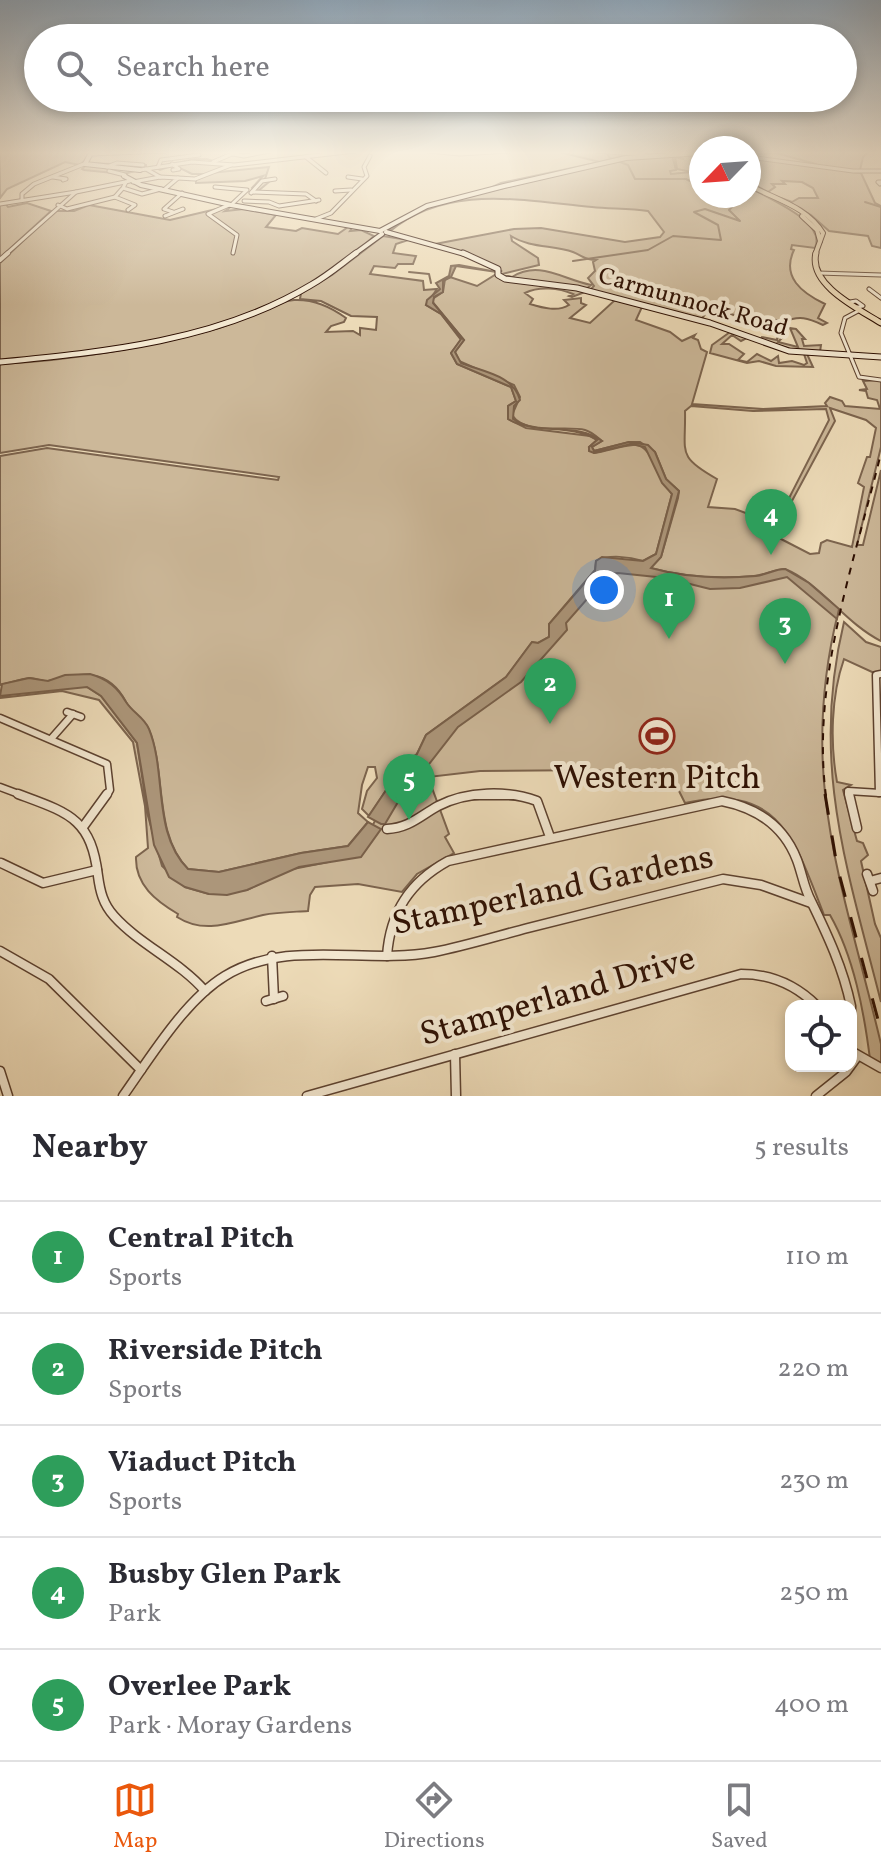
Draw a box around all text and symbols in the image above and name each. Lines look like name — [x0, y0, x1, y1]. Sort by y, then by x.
search box — [24, 24, 857, 112]
icon: search — [52, 46, 96, 90]
text: Search here — [116, 47, 270, 89]
north arrow — [689, 136, 761, 208]
street label: Carmunnock Road — [594, 260, 792, 346]
pin: 4 — [745, 489, 797, 555]
your location — [584, 570, 624, 610]
pin: 1 — [643, 573, 695, 639]
pin: 3 — [759, 598, 811, 664]
pin: 2 — [524, 658, 576, 724]
sports icon: Western Pitch — [638, 717, 676, 755]
pin: 5 — [383, 754, 435, 820]
place label: Western Pitch — [553, 756, 761, 803]
street label: Stamperland Gardens — [388, 835, 718, 949]
street label: Stamperland Drive — [415, 936, 701, 1060]
map controls — [785, 1000, 857, 1072]
button: locate — [785, 1000, 857, 1072]
text: Nearby — [32, 1125, 148, 1172]
text: 5 results — [754, 1130, 849, 1166]
text: Central Pitch — [108, 1218, 294, 1260]
text: 1 — [53, 1239, 63, 1275]
text: 110 m — [785, 1239, 849, 1275]
text: Sports — [108, 1260, 182, 1296]
text: Riverside Pitch — [108, 1330, 323, 1372]
text: 2 — [51, 1351, 65, 1387]
text: 220 m — [777, 1351, 849, 1387]
text: Sports — [108, 1372, 182, 1408]
text: Viaduct Pitch — [108, 1442, 296, 1484]
text: 3 — [51, 1463, 65, 1499]
text: 230 m — [779, 1463, 849, 1499]
text: Sports — [108, 1484, 182, 1520]
text: Busby Glen Park — [108, 1554, 341, 1596]
text: 4 — [50, 1575, 66, 1611]
text: 250 m — [779, 1575, 849, 1611]
text: Park — [108, 1596, 161, 1632]
text: Overlee Park — [108, 1666, 291, 1708]
text: 5 — [52, 1687, 64, 1723]
text: 400 m — [774, 1687, 849, 1723]
text: Park · Moray Gardens — [108, 1708, 352, 1744]
tab: Map — [113, 1778, 157, 1857]
tab: Directions — [384, 1778, 485, 1857]
tab: Saved — [711, 1778, 768, 1857]

